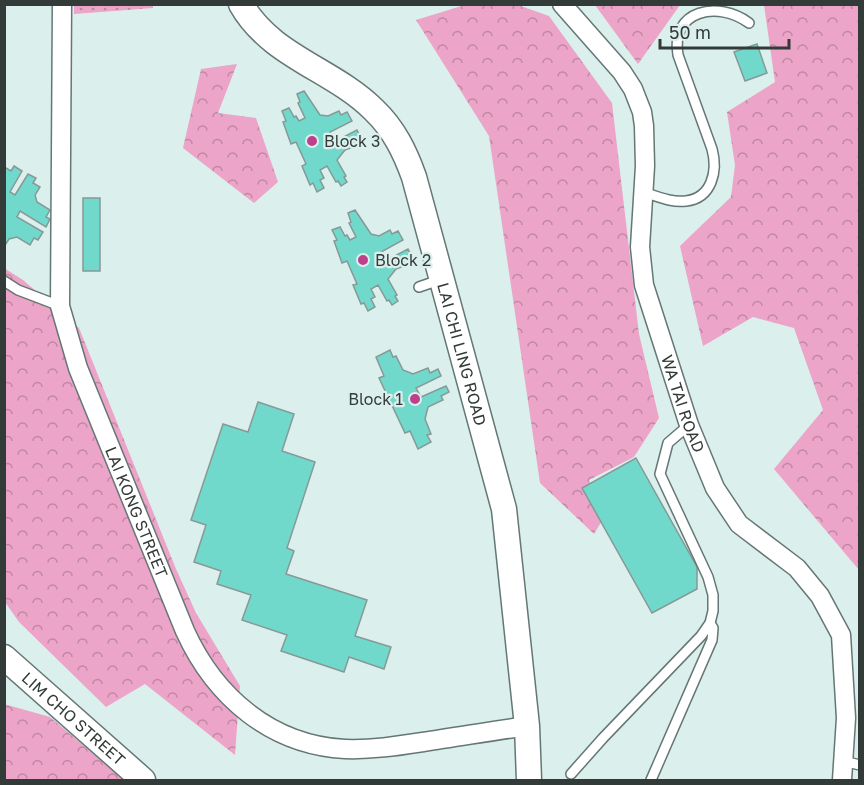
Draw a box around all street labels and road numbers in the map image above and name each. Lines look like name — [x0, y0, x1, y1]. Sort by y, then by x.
street label: LAI CHI LING ROAD — [433, 280, 491, 428]
street label: WA TAI ROAD — [657, 352, 709, 455]
street label: LAI KONG STREET — [101, 443, 172, 581]
street label: LIM CHO STREET — [18, 668, 130, 770]

